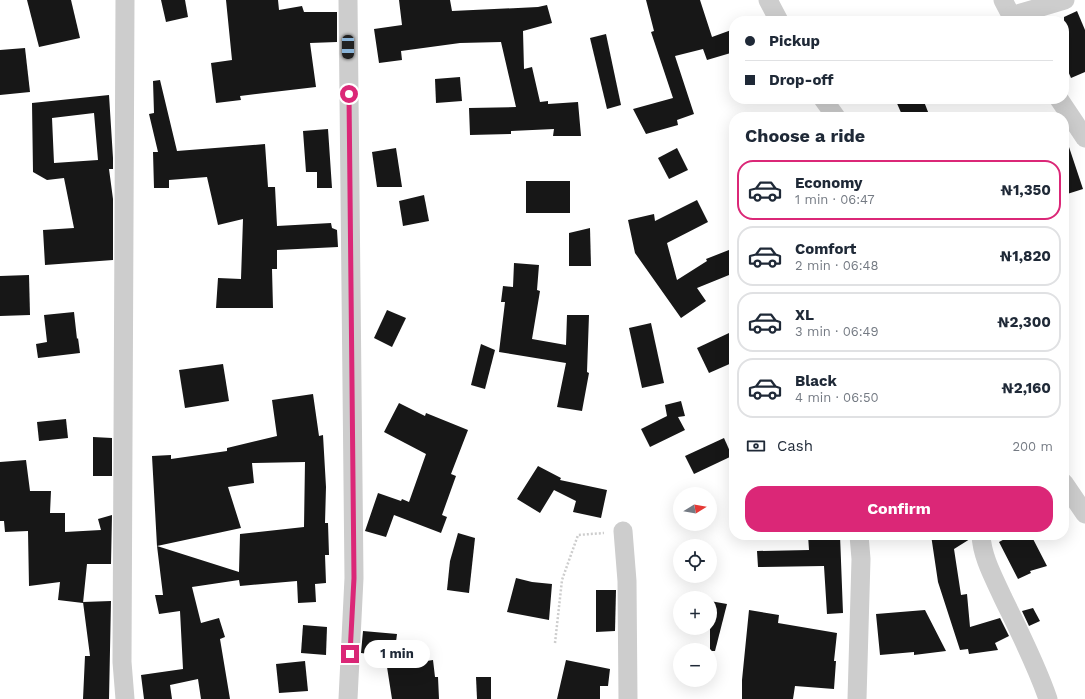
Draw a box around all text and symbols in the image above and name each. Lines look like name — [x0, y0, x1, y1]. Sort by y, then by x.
text: Pickup — [769, 32, 820, 50]
car — [342, 35, 354, 59]
text: Drop-off — [769, 71, 834, 89]
route start — [340, 85, 358, 103]
text: Choose a ride — [745, 125, 865, 146]
icon: car — [747, 172, 783, 208]
text: Economy — [795, 174, 862, 192]
text: ₦1,350 — [1001, 181, 1051, 199]
text: 1 min · 06:47 — [795, 192, 875, 207]
icon: car — [747, 238, 783, 274]
text: Comfort — [795, 240, 856, 258]
text: ₦1,820 — [1000, 247, 1051, 265]
text: 2 min · 06:48 — [795, 258, 879, 273]
icon: car — [747, 304, 783, 340]
text: XL — [795, 306, 814, 324]
text: ₦2,300 — [997, 313, 1051, 331]
text: 3 min · 06:49 — [795, 324, 879, 339]
icon: car — [747, 370, 783, 406]
text: Black — [795, 372, 837, 390]
text: ₦2,160 — [1002, 379, 1051, 397]
text: 4 min · 06:50 — [795, 390, 879, 405]
icon: cash — [745, 435, 767, 457]
text: Cash — [777, 437, 813, 455]
text: 200 m — [1012, 439, 1053, 454]
button: Confirm — [745, 486, 1053, 532]
north arrow — [673, 487, 717, 531]
map controls — [673, 487, 717, 687]
button: locate — [673, 539, 717, 583]
button: + — [673, 591, 717, 635]
callout: 1 min — [364, 640, 430, 668]
button: − — [673, 643, 717, 687]
route end — [341, 645, 359, 663]
text: 1 min — [380, 646, 414, 661]

